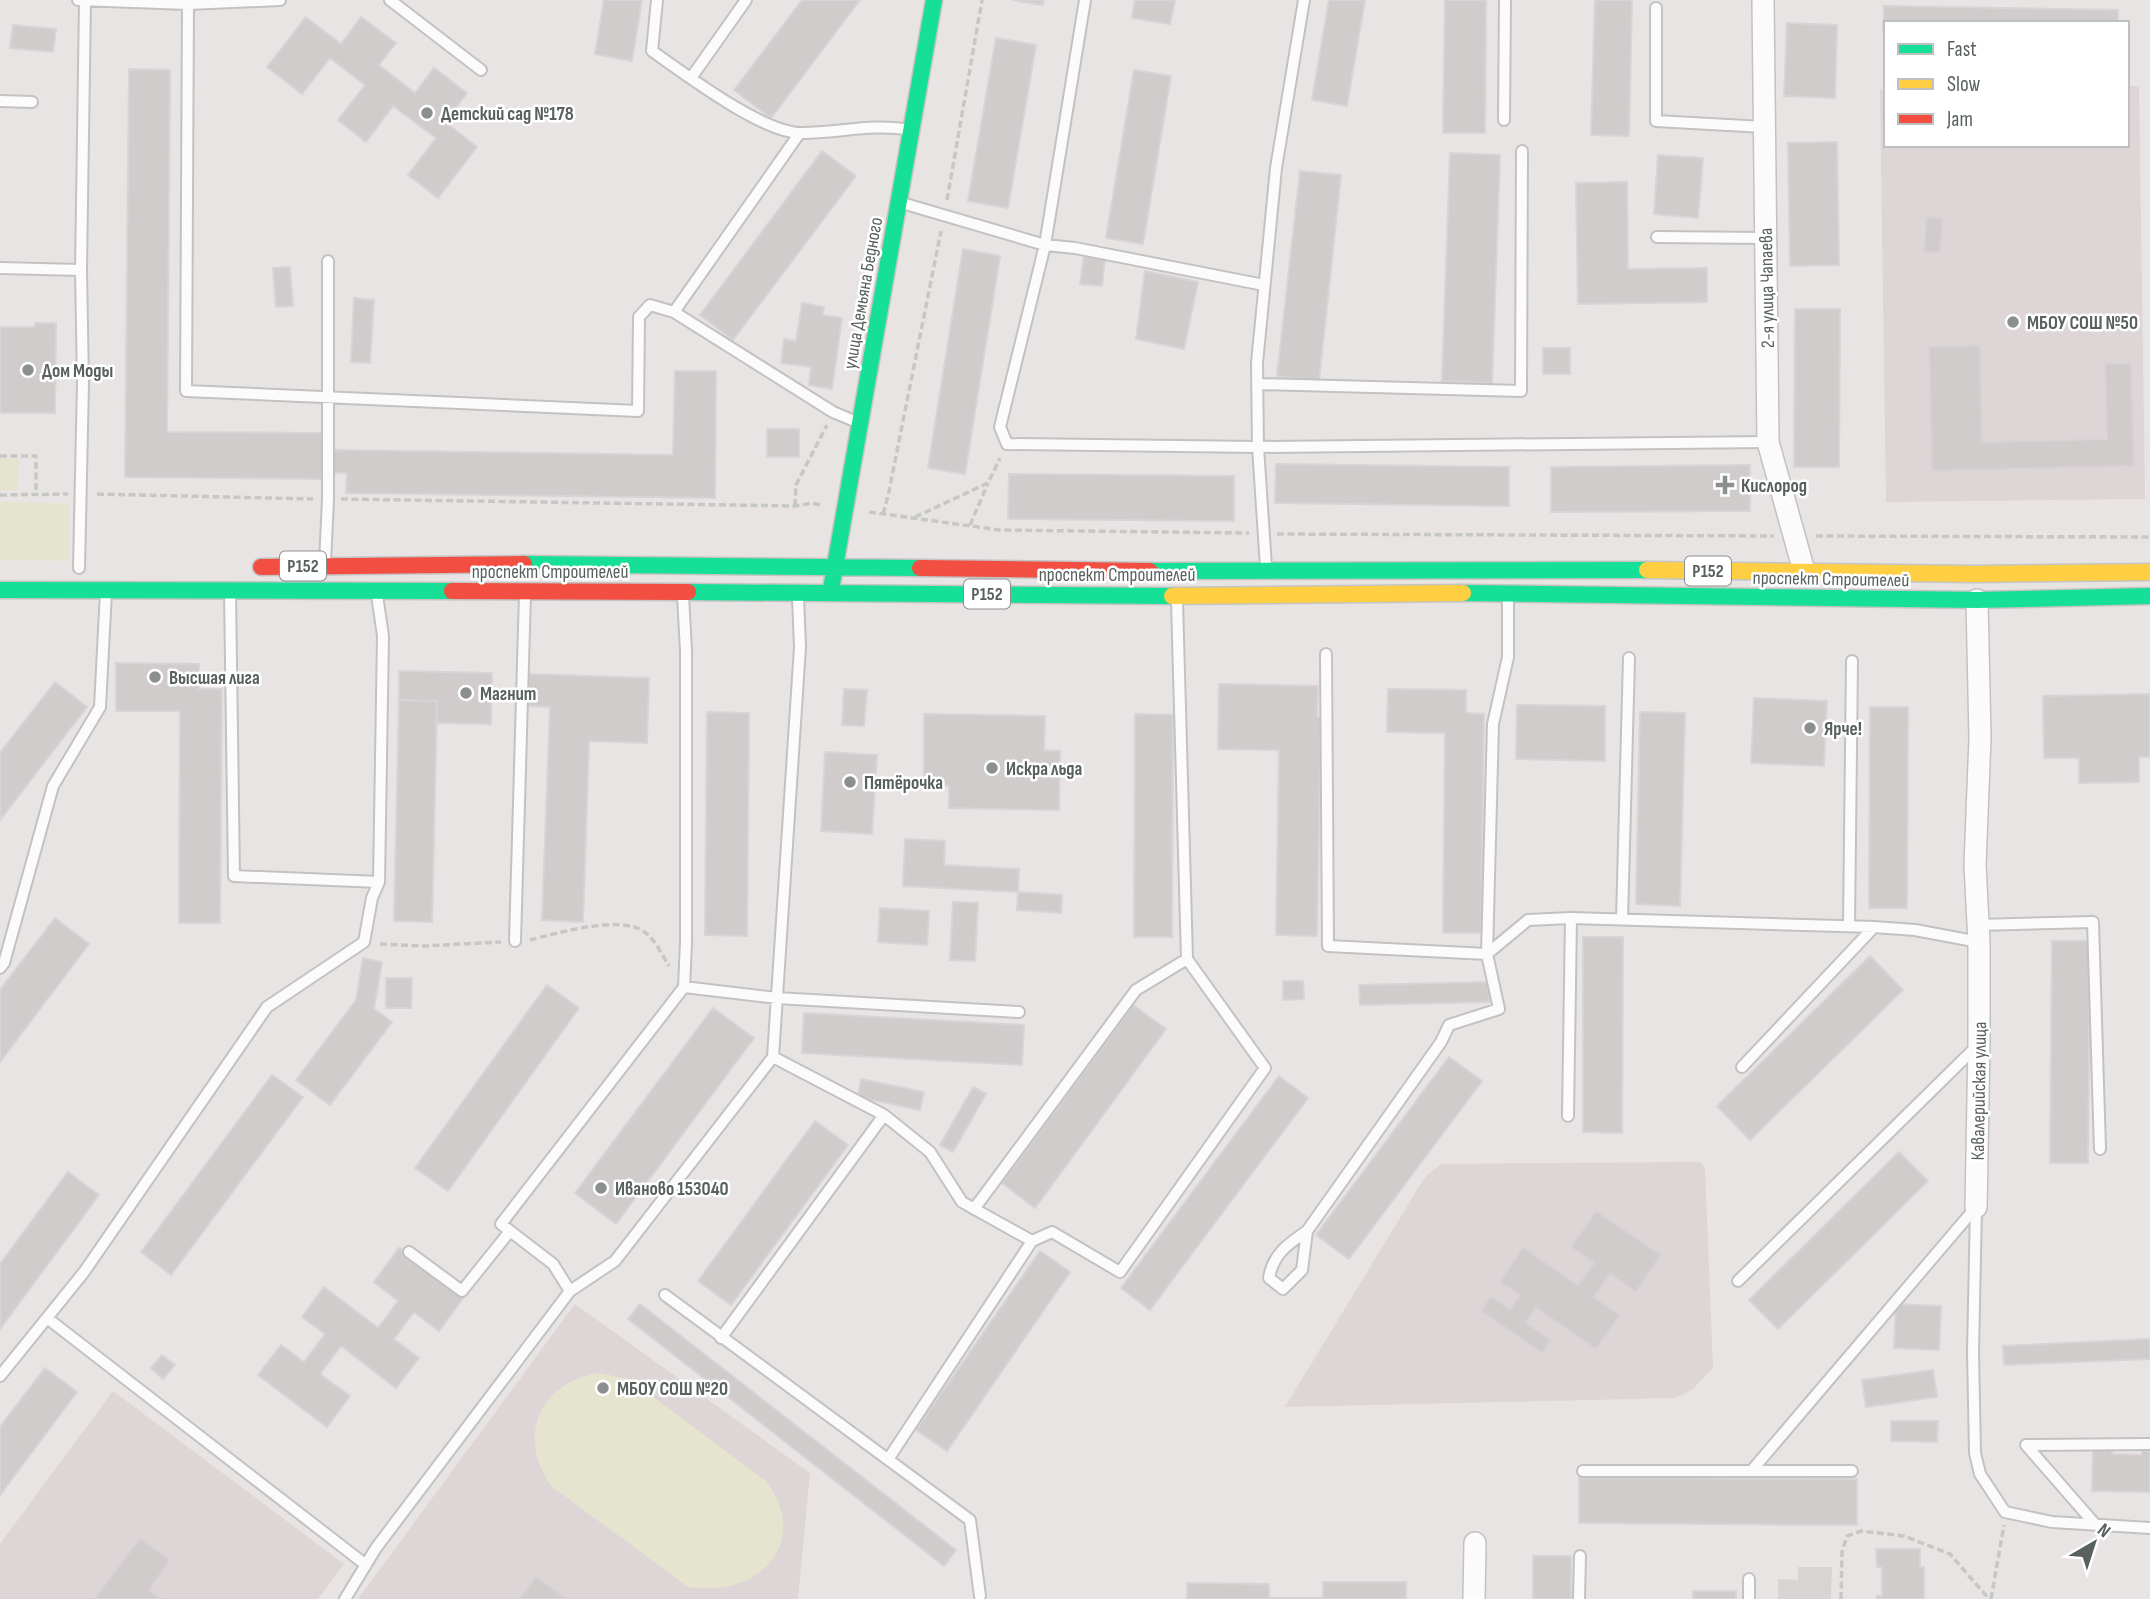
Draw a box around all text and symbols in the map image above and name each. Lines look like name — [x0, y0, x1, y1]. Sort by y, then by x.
legend — [1884, 21, 2129, 147]
text: Fast — [1947, 37, 1977, 62]
text: Slow — [1947, 72, 1981, 97]
place label: Детский сад №178 — [441, 103, 574, 126]
marker: Детский сад №178 — [419, 105, 435, 121]
text: Jam — [1946, 107, 1973, 132]
street label: улица Демьяна Бедного — [839, 216, 888, 371]
street label: 2-я улица Чапаева — [1755, 228, 1780, 348]
place label: МБОУ СОШ №50 — [2027, 312, 2138, 335]
marker: МБОУ СОШ №50 — [2005, 314, 2021, 330]
place label: Дом Моды — [42, 360, 113, 383]
marker: Дом Моды — [20, 362, 36, 378]
marker: Кислород — [1715, 475, 1735, 495]
place label: Кислород — [1741, 475, 1807, 498]
road number: Р152 — [280, 552, 326, 580]
road number: Р152 — [1685, 556, 1731, 586]
street label: проспект Строителей — [472, 561, 628, 584]
street label: проспект Строителей — [1039, 564, 1195, 587]
street label: проспект Строителей — [1752, 567, 1910, 592]
road number: Р152 — [964, 580, 1010, 608]
place label: Высшая лига — [169, 667, 260, 690]
marker: Высшая лига — [147, 669, 163, 685]
place label: Магнит — [480, 683, 536, 706]
marker: Магнит — [458, 685, 474, 701]
place label: Ярче! — [1824, 718, 1862, 741]
marker: Ярче! — [1802, 720, 1818, 736]
place label: Искра льда — [1006, 758, 1082, 781]
marker: Искра льда — [984, 760, 1000, 776]
place label: Пятёрочка — [864, 772, 943, 795]
marker: Пятёрочка — [842, 774, 858, 790]
street label: Кавалерийская улица — [1967, 1021, 1992, 1161]
place label: Иваново 153040 — [615, 1178, 729, 1201]
marker: Иваново 153040 — [593, 1180, 609, 1196]
place label: МБОУ СОШ №20 — [617, 1378, 728, 1401]
marker: МБОУ СОШ №20 — [595, 1380, 611, 1396]
north arrow — [2059, 1508, 2129, 1578]
text: N — [2093, 1519, 2115, 1543]

